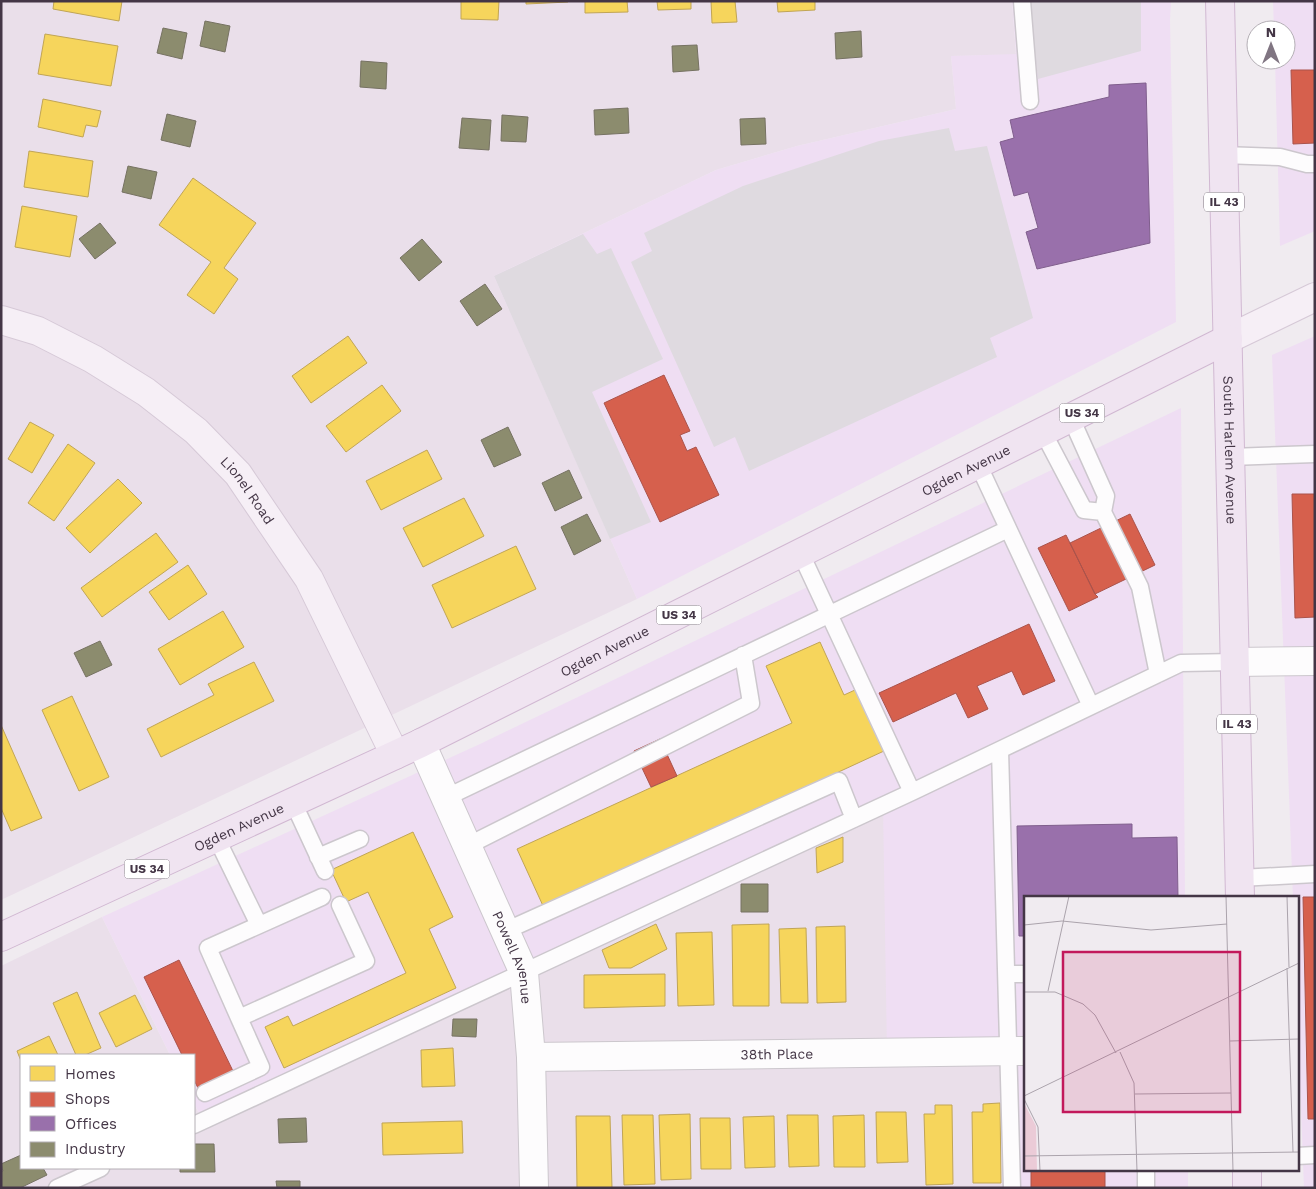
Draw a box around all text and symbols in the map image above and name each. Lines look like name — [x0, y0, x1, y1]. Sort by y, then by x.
north arrow — [1246, 20, 1296, 70]
text: N — [1266, 24, 1276, 40]
road number: IL 43 — [1204, 192, 1244, 212]
street label: South Harlem Avenue — [1220, 375, 1240, 524]
road number: US 34 — [1060, 403, 1104, 422]
street label: Ogden Avenue — [919, 441, 1013, 499]
street label: Lionel Road — [217, 453, 278, 527]
road number: US 34 — [656, 606, 702, 624]
street label: Ogden Avenue — [558, 622, 652, 680]
road number: IL 43 — [1217, 714, 1257, 734]
street label: Ogden Avenue — [191, 799, 286, 855]
road number: US 34 — [124, 860, 170, 879]
inset map — [1024, 896, 1298, 1172]
street label: Powell Avenue — [489, 909, 535, 1005]
street label: 38th Place — [740, 1046, 813, 1062]
legend — [20, 1054, 195, 1169]
text: Homes — [65, 1065, 116, 1083]
text: Shops — [65, 1090, 110, 1108]
text: Offices — [65, 1115, 117, 1133]
text: Industry — [65, 1140, 126, 1158]

